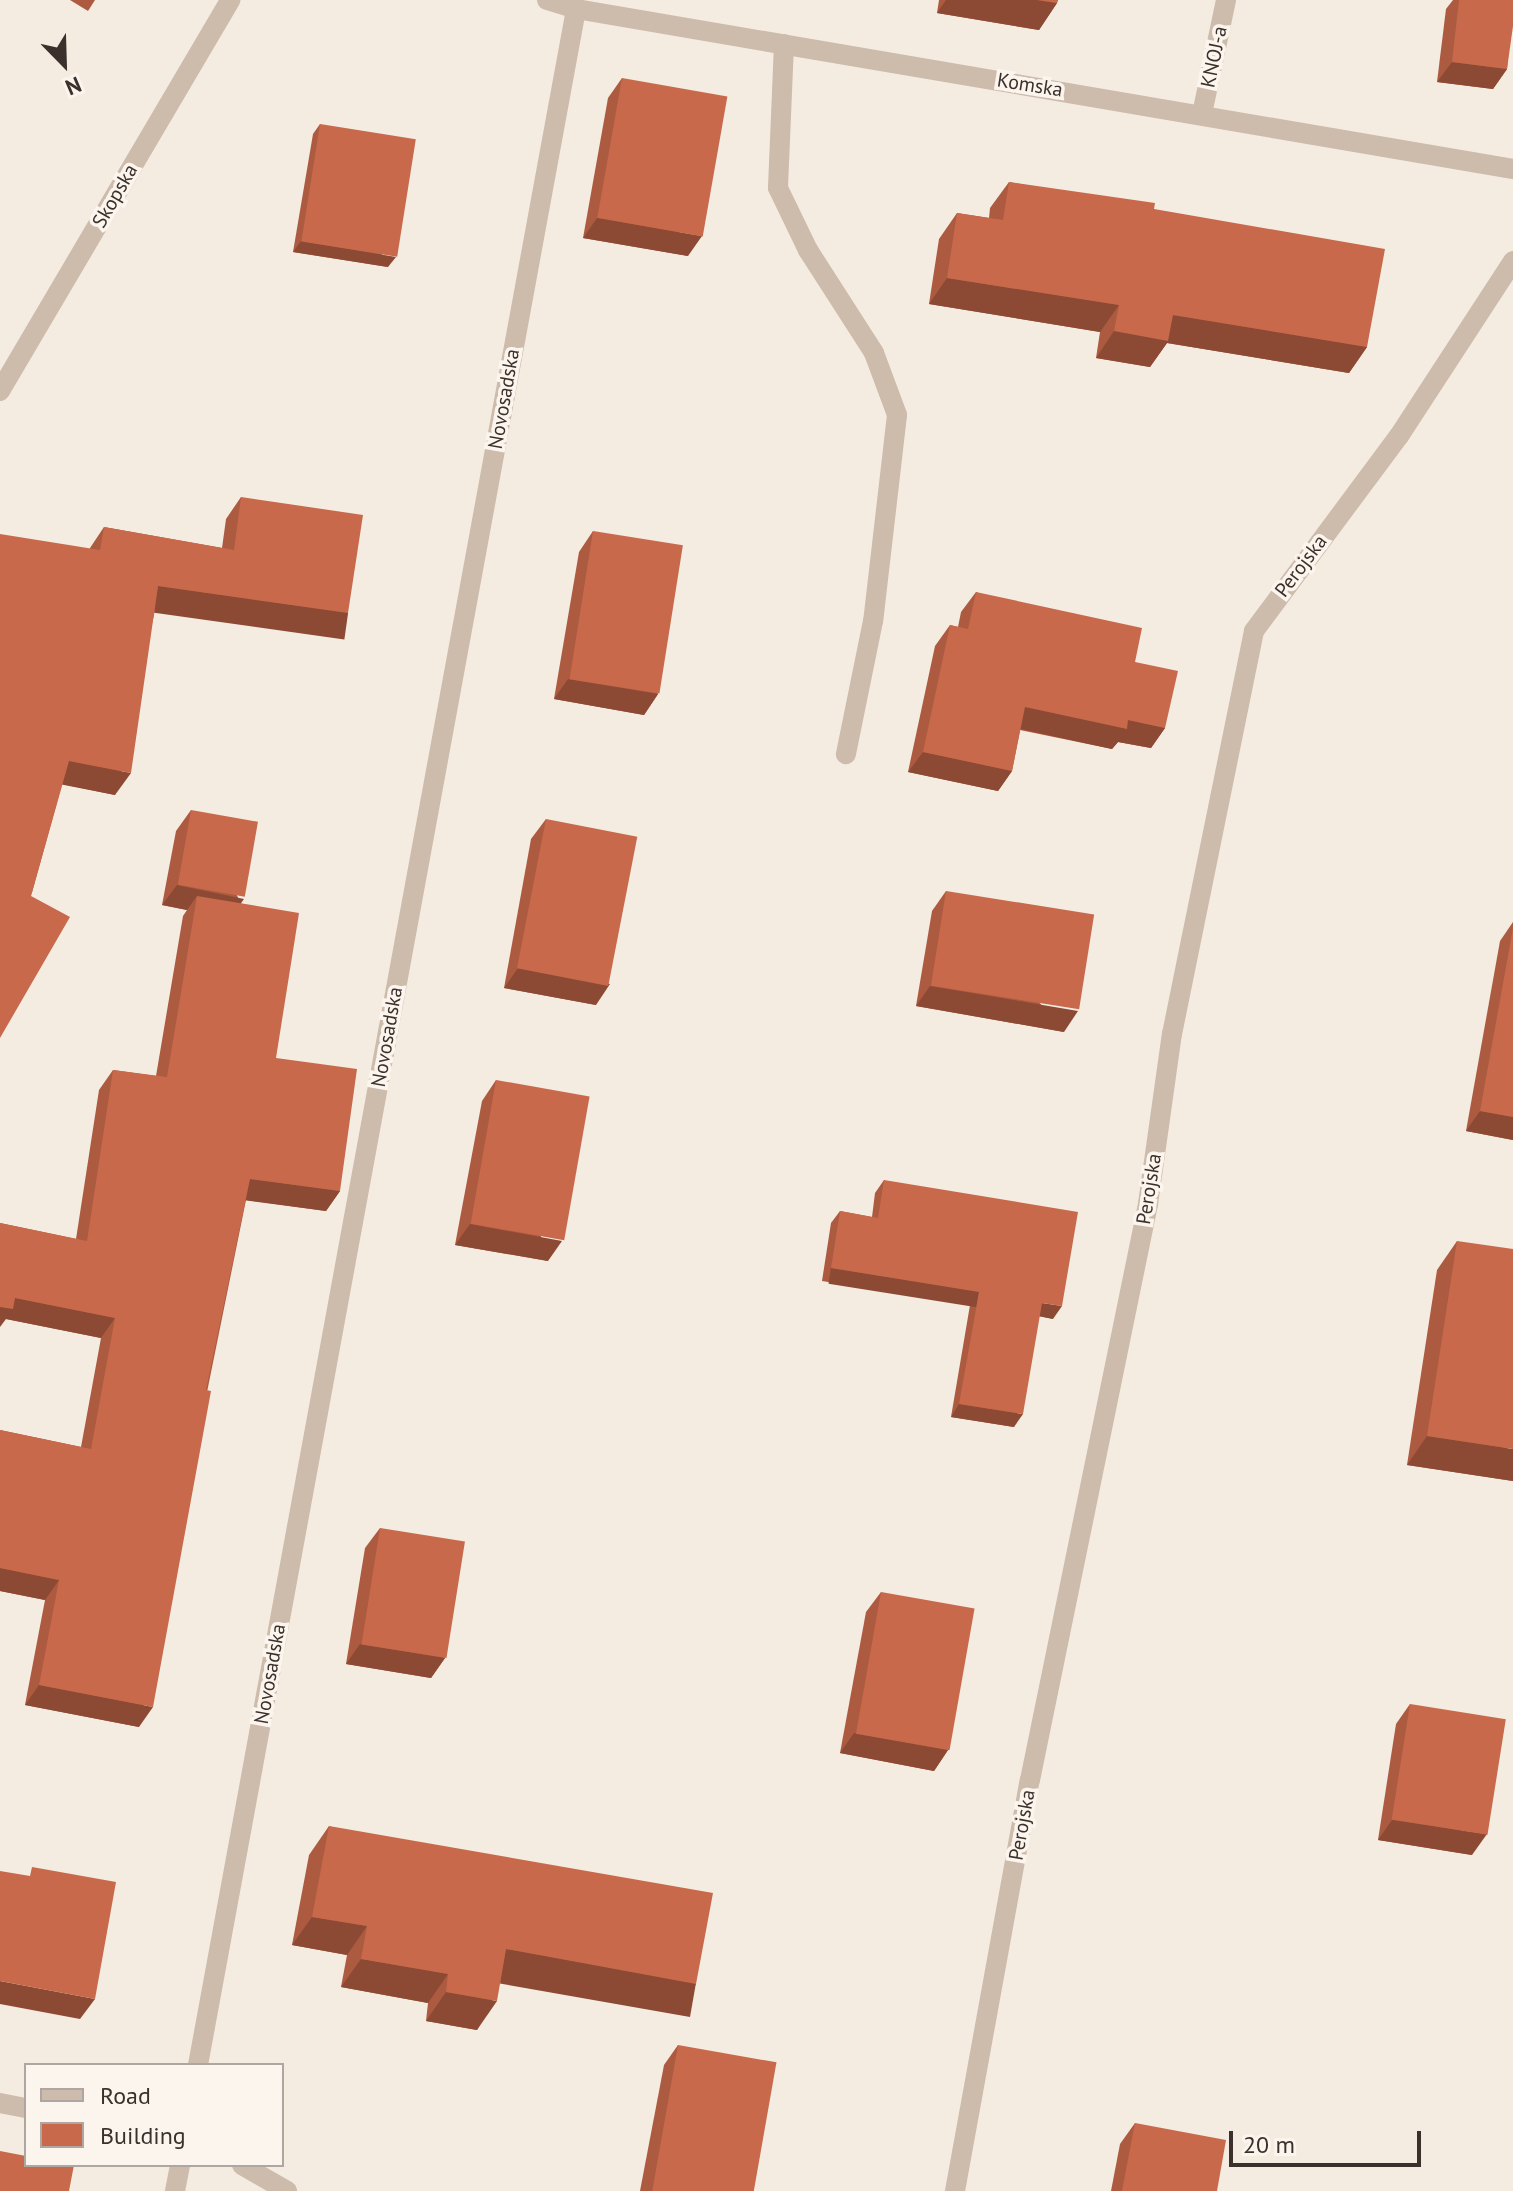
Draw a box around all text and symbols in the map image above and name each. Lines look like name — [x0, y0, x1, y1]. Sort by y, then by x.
north arrow — [24, 24, 104, 104]
street label: KNOJ-a — [1196, 24, 1232, 90]
street label: Komska — [995, 68, 1065, 102]
text: N — [61, 70, 86, 102]
street label: Skopska — [87, 160, 143, 232]
street label: Novosadska — [483, 347, 525, 451]
street label: Perojska — [1270, 530, 1332, 602]
street label: Novosadska — [366, 985, 408, 1089]
street label: Perojska — [1132, 1152, 1166, 1226]
street label: Novosadska — [249, 1622, 291, 1726]
street label: Perojska — [1004, 1788, 1040, 1862]
legend — [24, 2063, 284, 2167]
text: Road — [100, 2080, 151, 2111]
scale bar — [1233, 2115, 1425, 2165]
text: Building — [100, 2120, 186, 2151]
text: 20 m — [1243, 2129, 1295, 2160]

